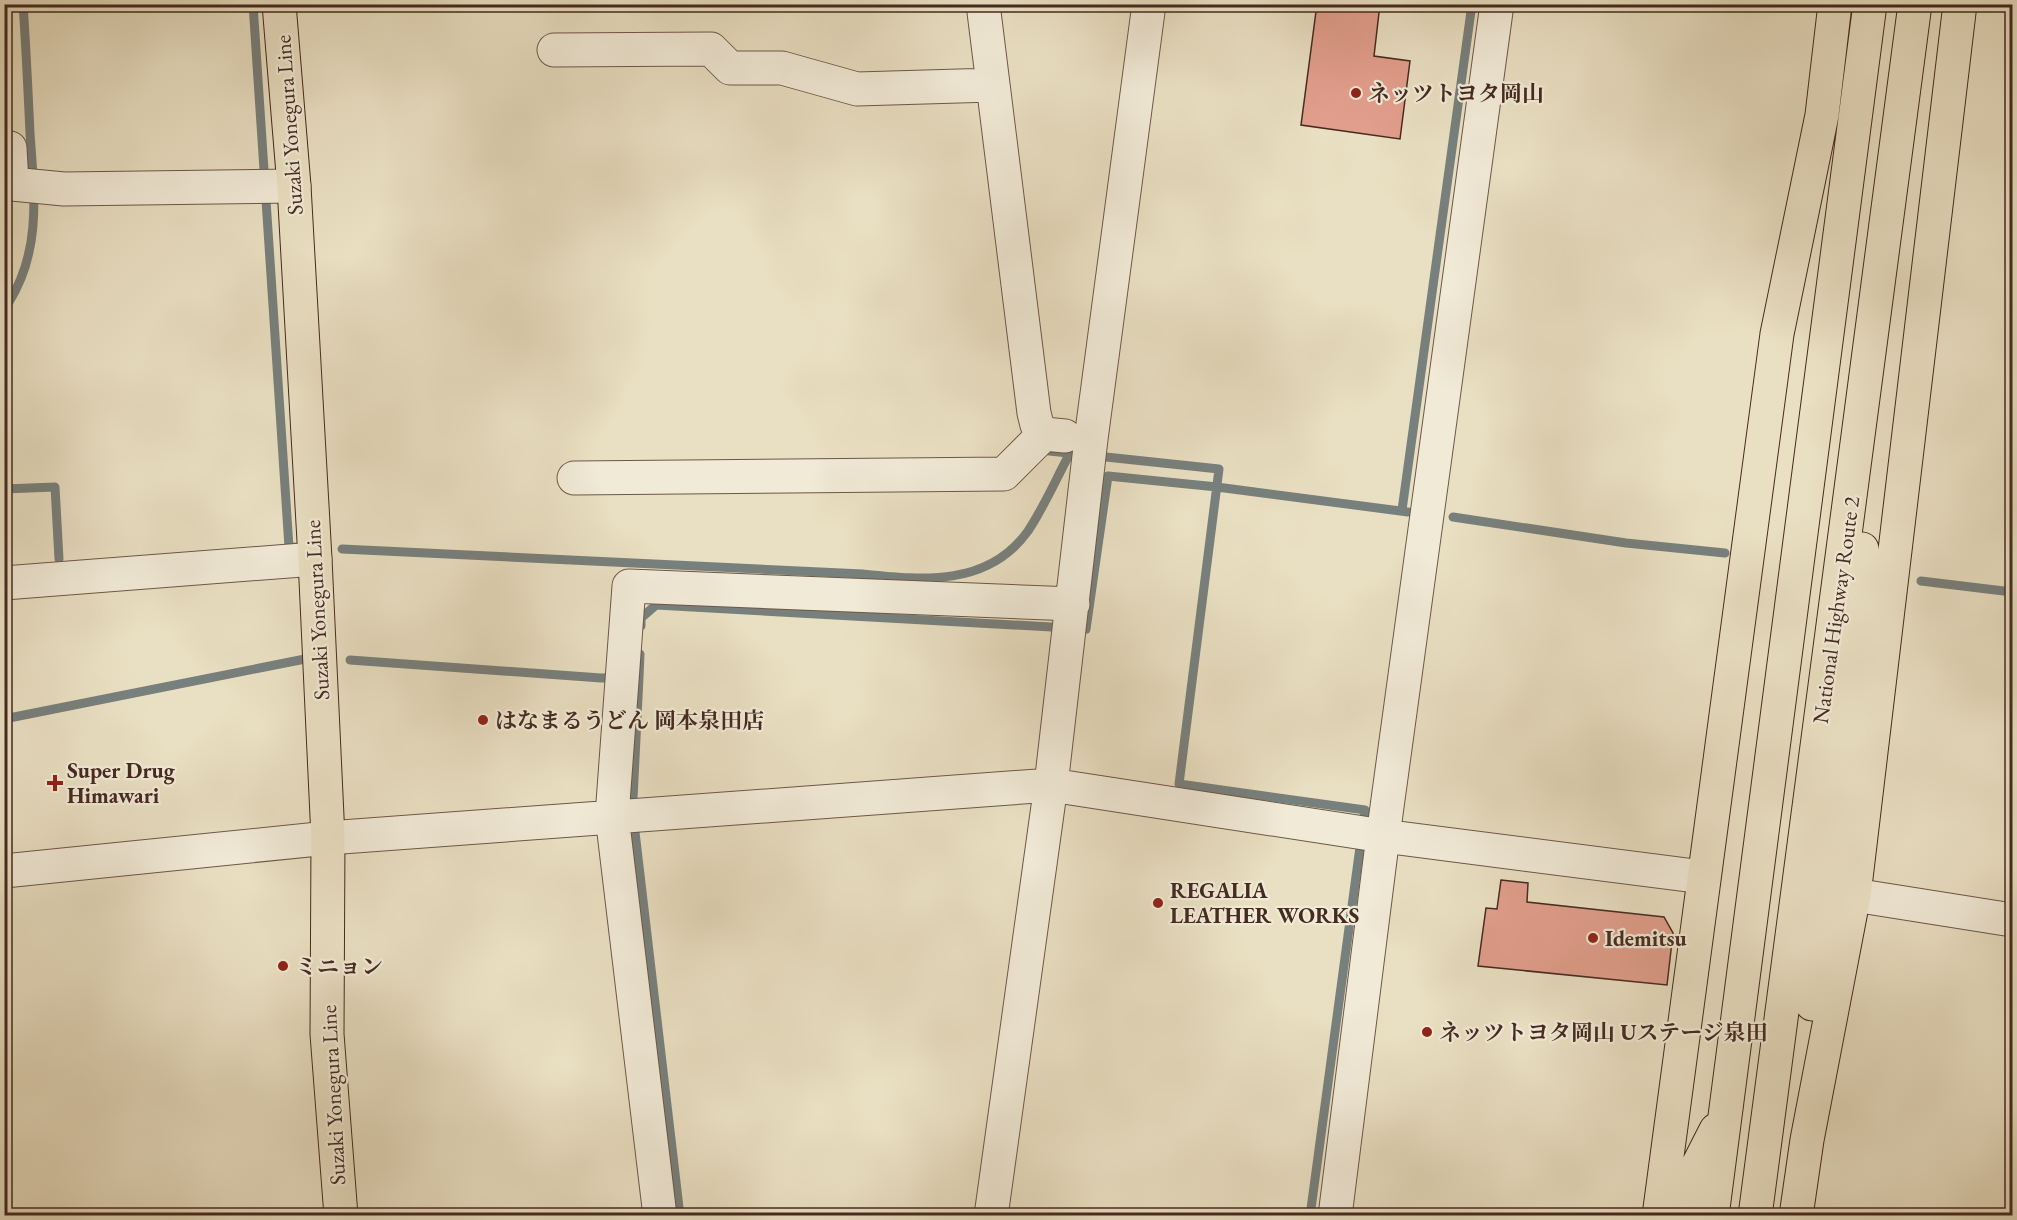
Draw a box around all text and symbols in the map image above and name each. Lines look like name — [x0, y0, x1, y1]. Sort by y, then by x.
street label: Suzaki Yonegura Line — [268, 33, 310, 216]
place label: ネッツトヨタ岡山 — [1368, 79, 1544, 108]
marker: ネッツトヨタ岡山 — [1349, 86, 1363, 100]
street label: National Highway Route 2 — [1806, 494, 1866, 725]
street label: Suzaki Yonegura Line — [298, 519, 336, 701]
place label: はなまるうどん 岡本泉田店 — [495, 706, 764, 735]
marker: はなまるうどん 岡本泉田店 — [476, 713, 490, 727]
place label: Super Drug Himawari — [67, 756, 176, 810]
marker: Super Drug Himawari — [48, 776, 62, 790]
place label: REGALIA LEATHER WORKS — [1170, 876, 1360, 930]
marker: REGALIA LEATHER WORKS — [1151, 896, 1165, 910]
place label: Idemitsu — [1605, 924, 1687, 953]
marker: Idemitsu — [1586, 931, 1600, 945]
place label: ミニョン — [295, 952, 383, 981]
marker: ミニョン — [276, 959, 290, 973]
street label: Suzaki Yonegura Line — [314, 1004, 352, 1186]
place label: ネッツトヨタ岡山 Uステージ泉田 — [1439, 1018, 1768, 1047]
marker: ネッツトヨタ岡山 Uステージ泉田 — [1420, 1025, 1434, 1039]

